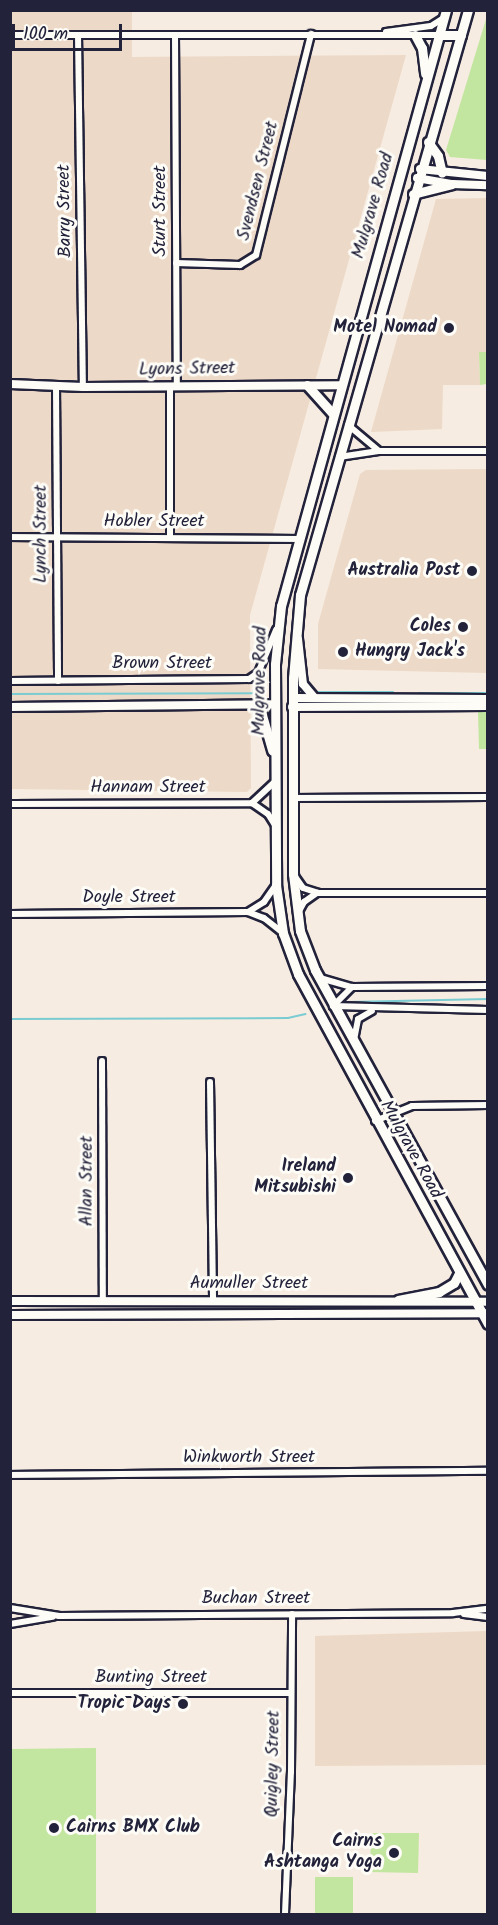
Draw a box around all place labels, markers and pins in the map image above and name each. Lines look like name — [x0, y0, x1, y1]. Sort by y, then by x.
place label: Motel Nomad — [333, 317, 437, 339]
marker: Motel Nomad — [442, 321, 456, 335]
place label: Australia Post — [348, 560, 460, 582]
marker: Australia Post — [465, 564, 479, 578]
place label: Coles — [410, 616, 451, 638]
marker: Coles — [456, 620, 470, 634]
place label: Hungry Jack's — [355, 641, 465, 663]
marker: Hungry Jack's — [336, 645, 350, 659]
place label: Ireland Mitsubishi — [254, 1157, 336, 1200]
marker: Ireland Mitsubishi — [341, 1171, 355, 1185]
place label: Tropic Days — [77, 1693, 171, 1715]
marker: Tropic Days — [176, 1697, 190, 1711]
place label: Cairns BMX Club — [66, 1817, 200, 1839]
marker: Cairns BMX Club — [47, 1821, 61, 1835]
place label: Cairns Ashtanga Yoga — [264, 1832, 382, 1874]
marker: Cairns Ashtanga Yoga — [387, 1846, 401, 1860]

